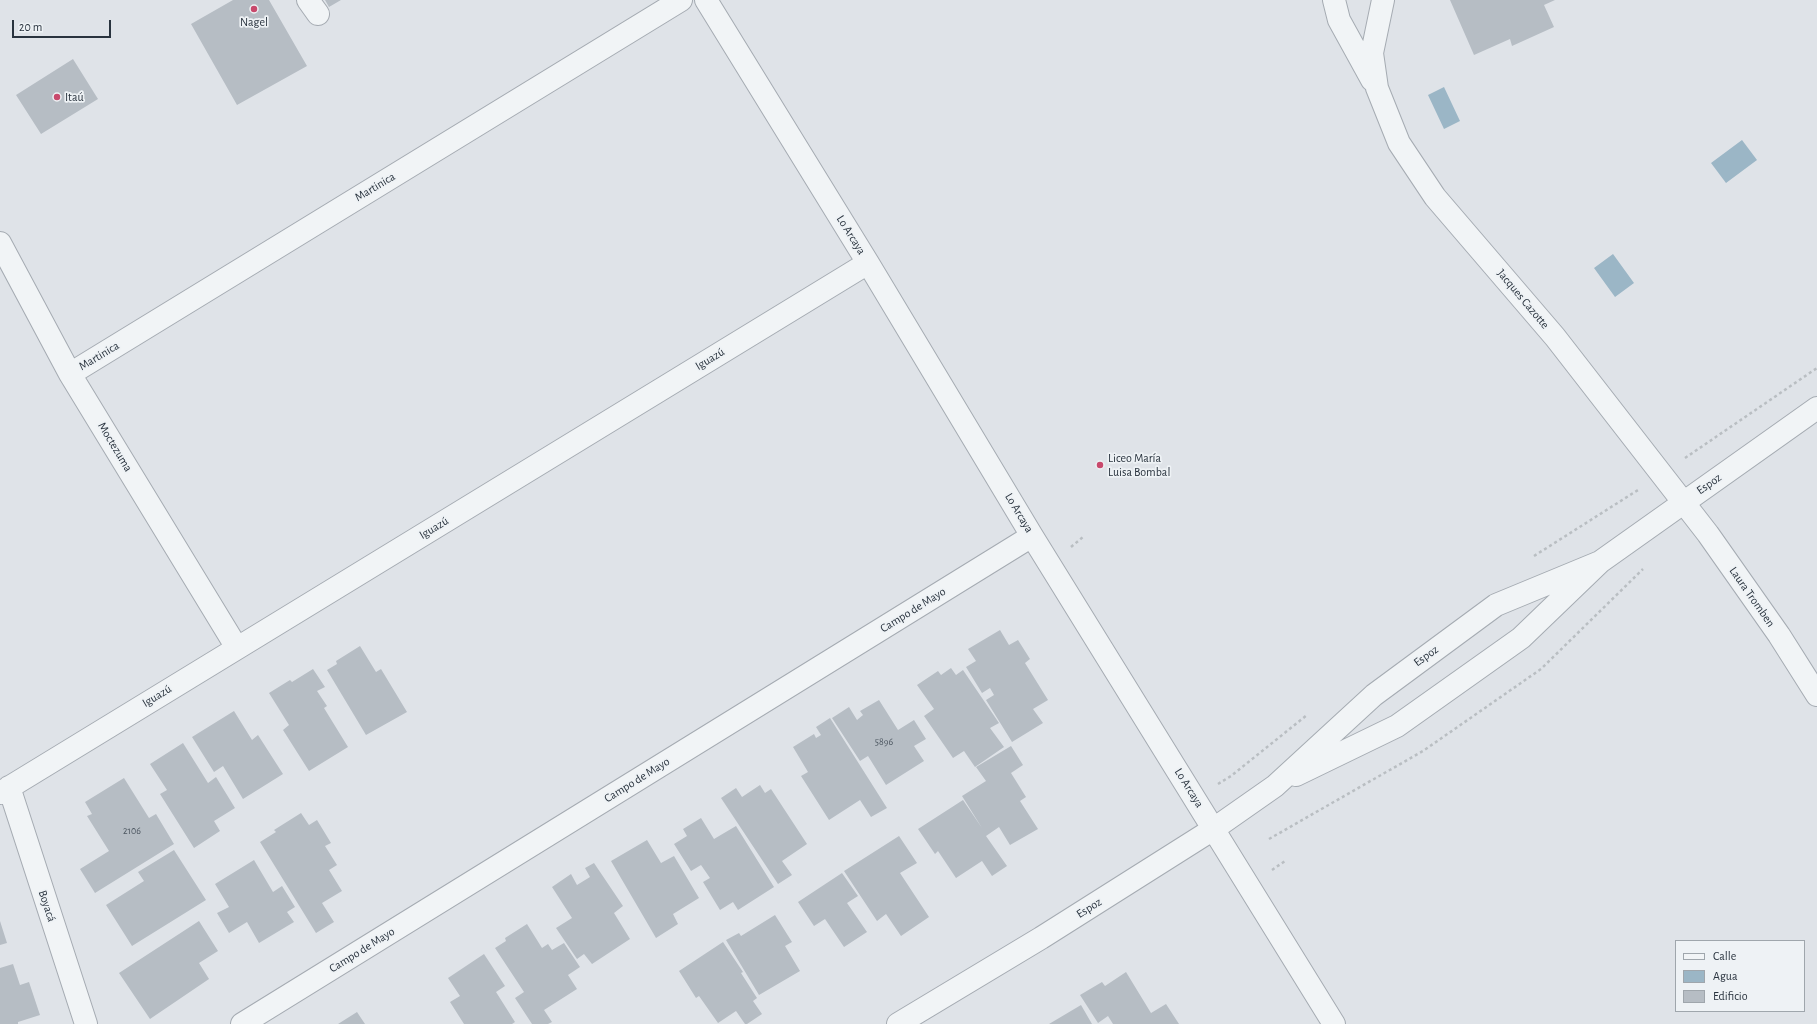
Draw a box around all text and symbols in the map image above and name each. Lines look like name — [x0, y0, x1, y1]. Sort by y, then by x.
marker: Nagel — [249, 4, 259, 14]
scale bar — [14, 12, 113, 38]
place label: Nagel — [240, 15, 268, 29]
text: 20 m — [19, 21, 42, 33]
place label: Itaú — [65, 90, 84, 104]
marker: Itaú — [52, 92, 62, 102]
street label: Martinica — [352, 169, 398, 205]
street label: Lo Arcaya — [833, 213, 869, 257]
street label: Jacques Cazotte — [1494, 266, 1552, 332]
street label: Martinica — [76, 338, 122, 374]
street label: Iguazú — [693, 345, 727, 373]
street label: Moctezuma — [95, 420, 135, 474]
place label: Liceo María Luisa Bombal — [1108, 451, 1170, 479]
marker: Liceo María Luisa Bombal — [1095, 460, 1105, 470]
street label: Espoz — [1694, 470, 1724, 498]
street label: Lo Arcaya — [1002, 491, 1036, 535]
street label: Iguazú — [417, 514, 451, 542]
street label: Laura Tromben — [1726, 564, 1778, 630]
street label: Campo de Mayo — [878, 584, 948, 636]
street label: Espoz — [1411, 642, 1441, 670]
street label: Iguazú — [140, 682, 174, 710]
house number: 5896 — [875, 736, 893, 748]
street label: Campo de Mayo — [602, 754, 672, 806]
street label: Lo Arcaya — [1171, 766, 1207, 810]
house number: 2106 — [123, 825, 141, 837]
street label: Boyacá — [35, 888, 59, 924]
street label: Espoz — [1074, 895, 1104, 921]
street label: Campo de Mayo — [327, 924, 397, 976]
legend — [1675, 940, 1805, 1012]
text: Calle — [1713, 950, 1736, 962]
text: Agua — [1713, 970, 1737, 982]
text: Edificio — [1713, 990, 1748, 1002]

